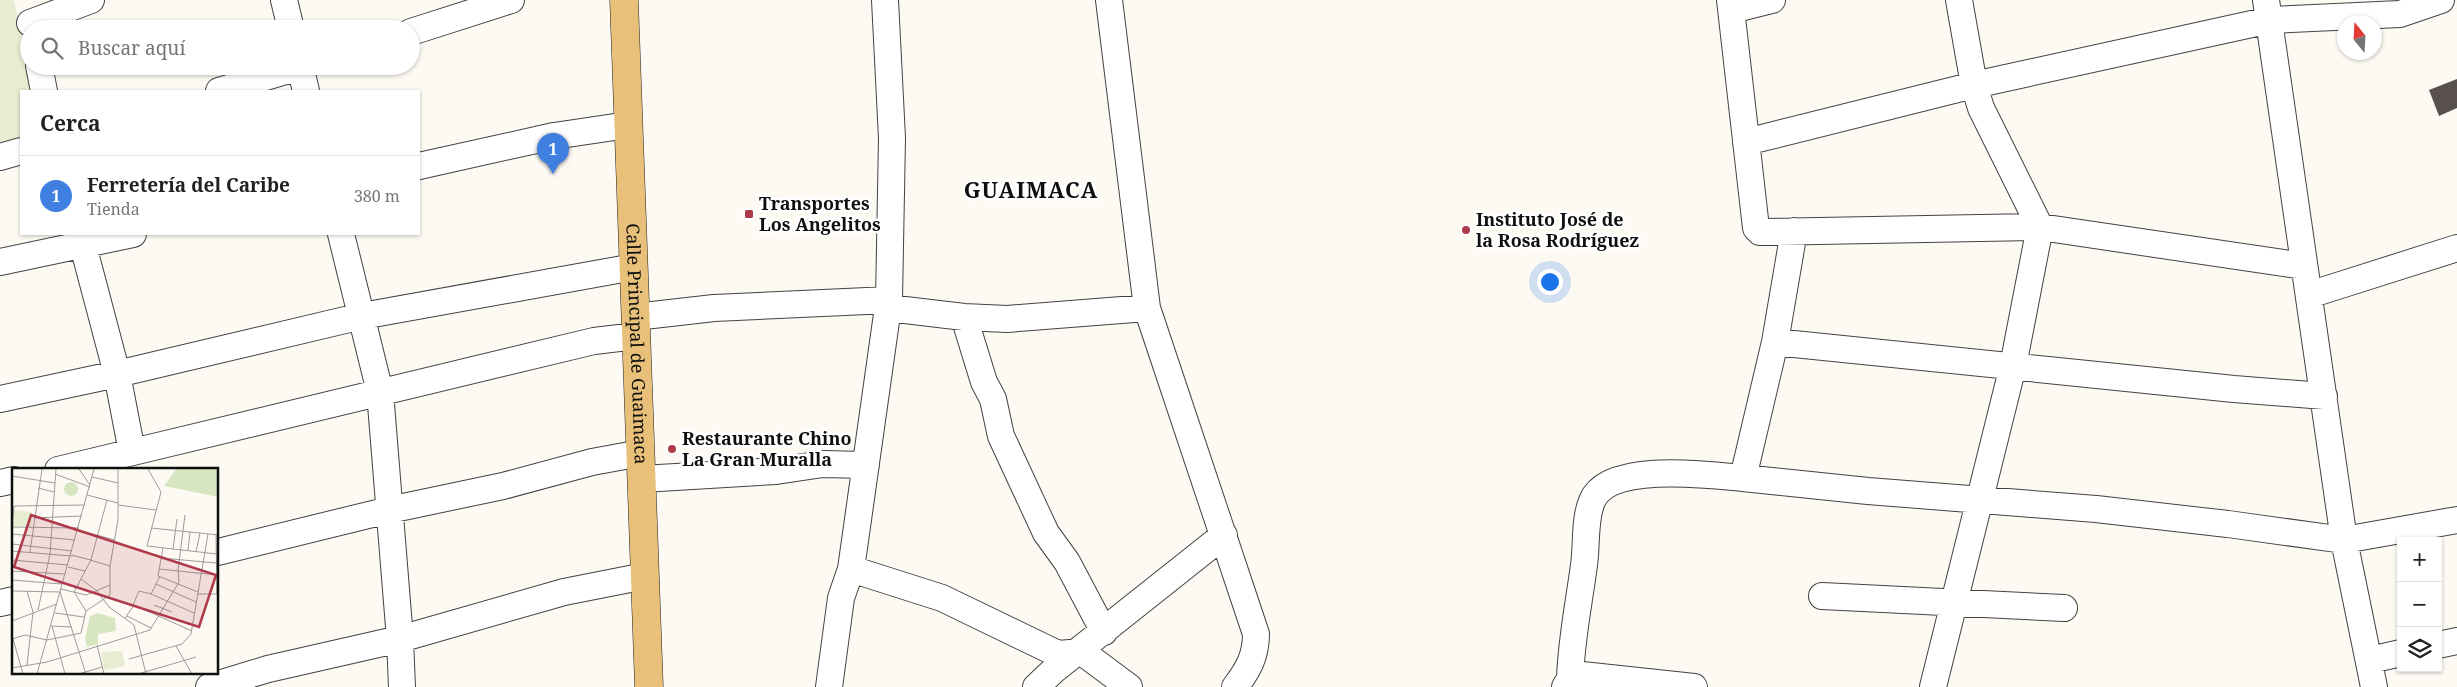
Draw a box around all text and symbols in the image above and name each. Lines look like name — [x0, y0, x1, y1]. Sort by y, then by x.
north arrow — [2337, 15, 2382, 60]
search box — [20, 20, 420, 75]
icon: search — [38, 34, 66, 62]
text: Buscar aquí — [78, 35, 186, 61]
text: Cerca — [40, 109, 101, 137]
pin: 1 — [537, 133, 569, 174]
text: Ferretería del Caribe — [87, 172, 290, 198]
district label: GUAIMACA — [964, 174, 1098, 204]
text: 1 — [51, 185, 61, 207]
text: 380 m — [354, 185, 400, 207]
place label: Transportes Los Angelitos — [759, 191, 881, 236]
text: Tienda — [87, 198, 140, 220]
place label: Instituto José de la Rosa Rodríguez — [1476, 207, 1639, 252]
marker: Transportes Los Angelitos — [743, 208, 755, 220]
street label: Calle Principal de Guaimaca — [621, 223, 654, 465]
marker: Instituto José de la Rosa Rodríguez — [1460, 224, 1472, 236]
your location — [1537, 269, 1563, 295]
place label: Restaurante Chino La Gran Muralla — [682, 426, 851, 471]
marker: Restaurante Chino La Gran Muralla — [666, 443, 678, 455]
inset map — [12, 468, 219, 674]
map controls — [2397, 537, 2442, 672]
button: + — [2397, 537, 2442, 582]
button: − — [2397, 582, 2442, 627]
button: layers — [2397, 627, 2442, 672]

